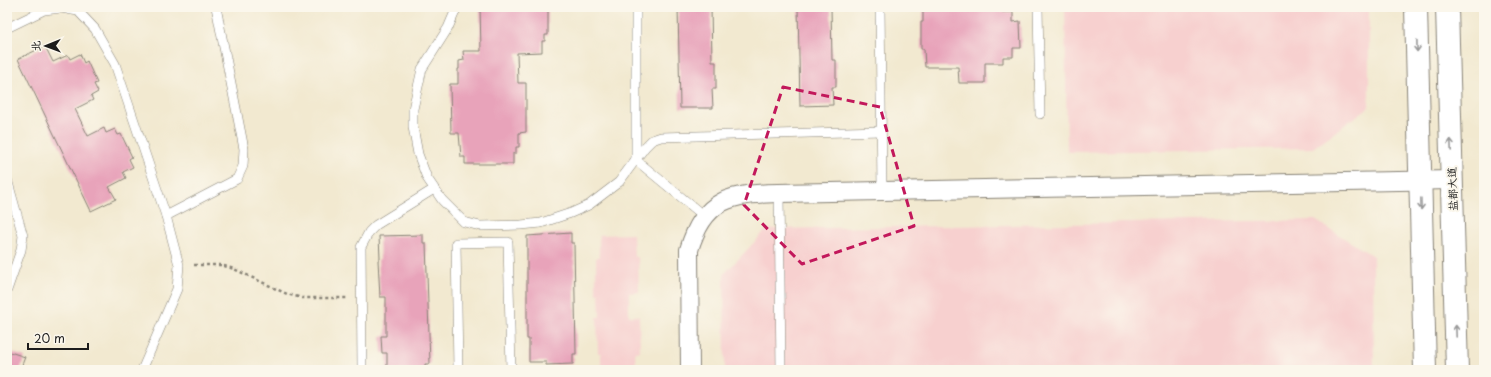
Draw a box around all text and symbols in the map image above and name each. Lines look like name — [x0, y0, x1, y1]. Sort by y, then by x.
north arrow — [26, 26, 66, 66]
one-way arrow — [1413, 39, 1421, 52]
text: 北 — [27, 41, 44, 52]
one-way arrow — [1447, 139, 1455, 152]
street label: 盐都大道 — [1443, 167, 1461, 211]
one-way arrow — [1417, 197, 1425, 210]
scale bar — [28, 325, 88, 351]
one-way arrow — [1452, 325, 1460, 338]
text: 20 m — [34, 329, 65, 347]

